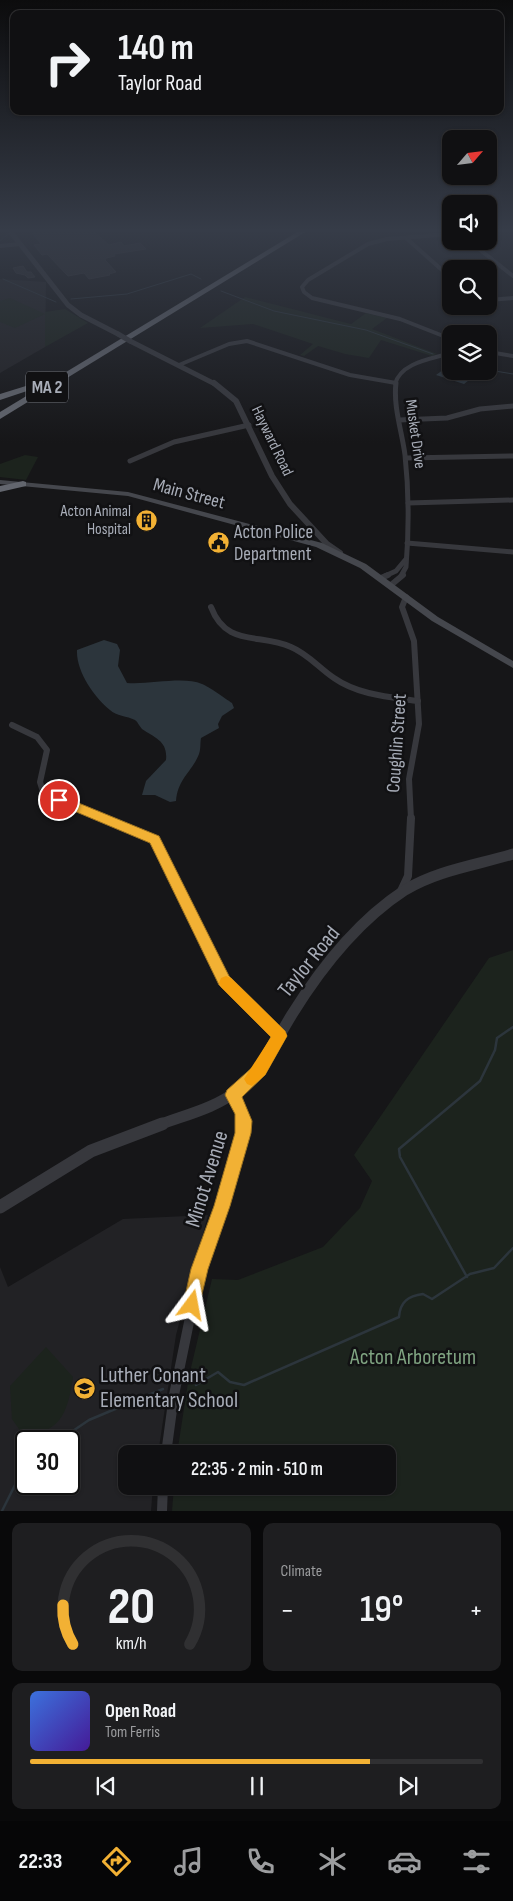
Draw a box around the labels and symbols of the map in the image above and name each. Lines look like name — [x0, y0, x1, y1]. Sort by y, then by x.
north arrow — [442, 130, 498, 185]
road number: MA 2 — [26, 372, 68, 402]
street label: Musket Drive — [401, 398, 429, 470]
street label: Hayward Road — [247, 403, 297, 479]
street label: Main Street — [151, 473, 228, 515]
place label: Acton Animal Hospital — [59, 502, 131, 539]
building icon: Acton Animal Hospital — [135, 508, 159, 532]
place label: Acton Police Department — [233, 521, 313, 566]
public building icon: Acton Police Department — [206, 531, 230, 555]
street label: Coughlin Street — [382, 692, 412, 793]
pin — [38, 779, 80, 821]
street label: Taylor Road — [272, 921, 346, 1003]
street label: Minot Avenue — [180, 1127, 234, 1231]
position arrow — [165, 1278, 217, 1330]
park label: Acton Arboretum — [349, 1344, 476, 1371]
place label: Luther Conant Elementary School — [100, 1362, 238, 1414]
school or university icon: Luther Conant Elementary School — [72, 1376, 96, 1400]
speed limit sign: 30 — [15, 1430, 80, 1495]

